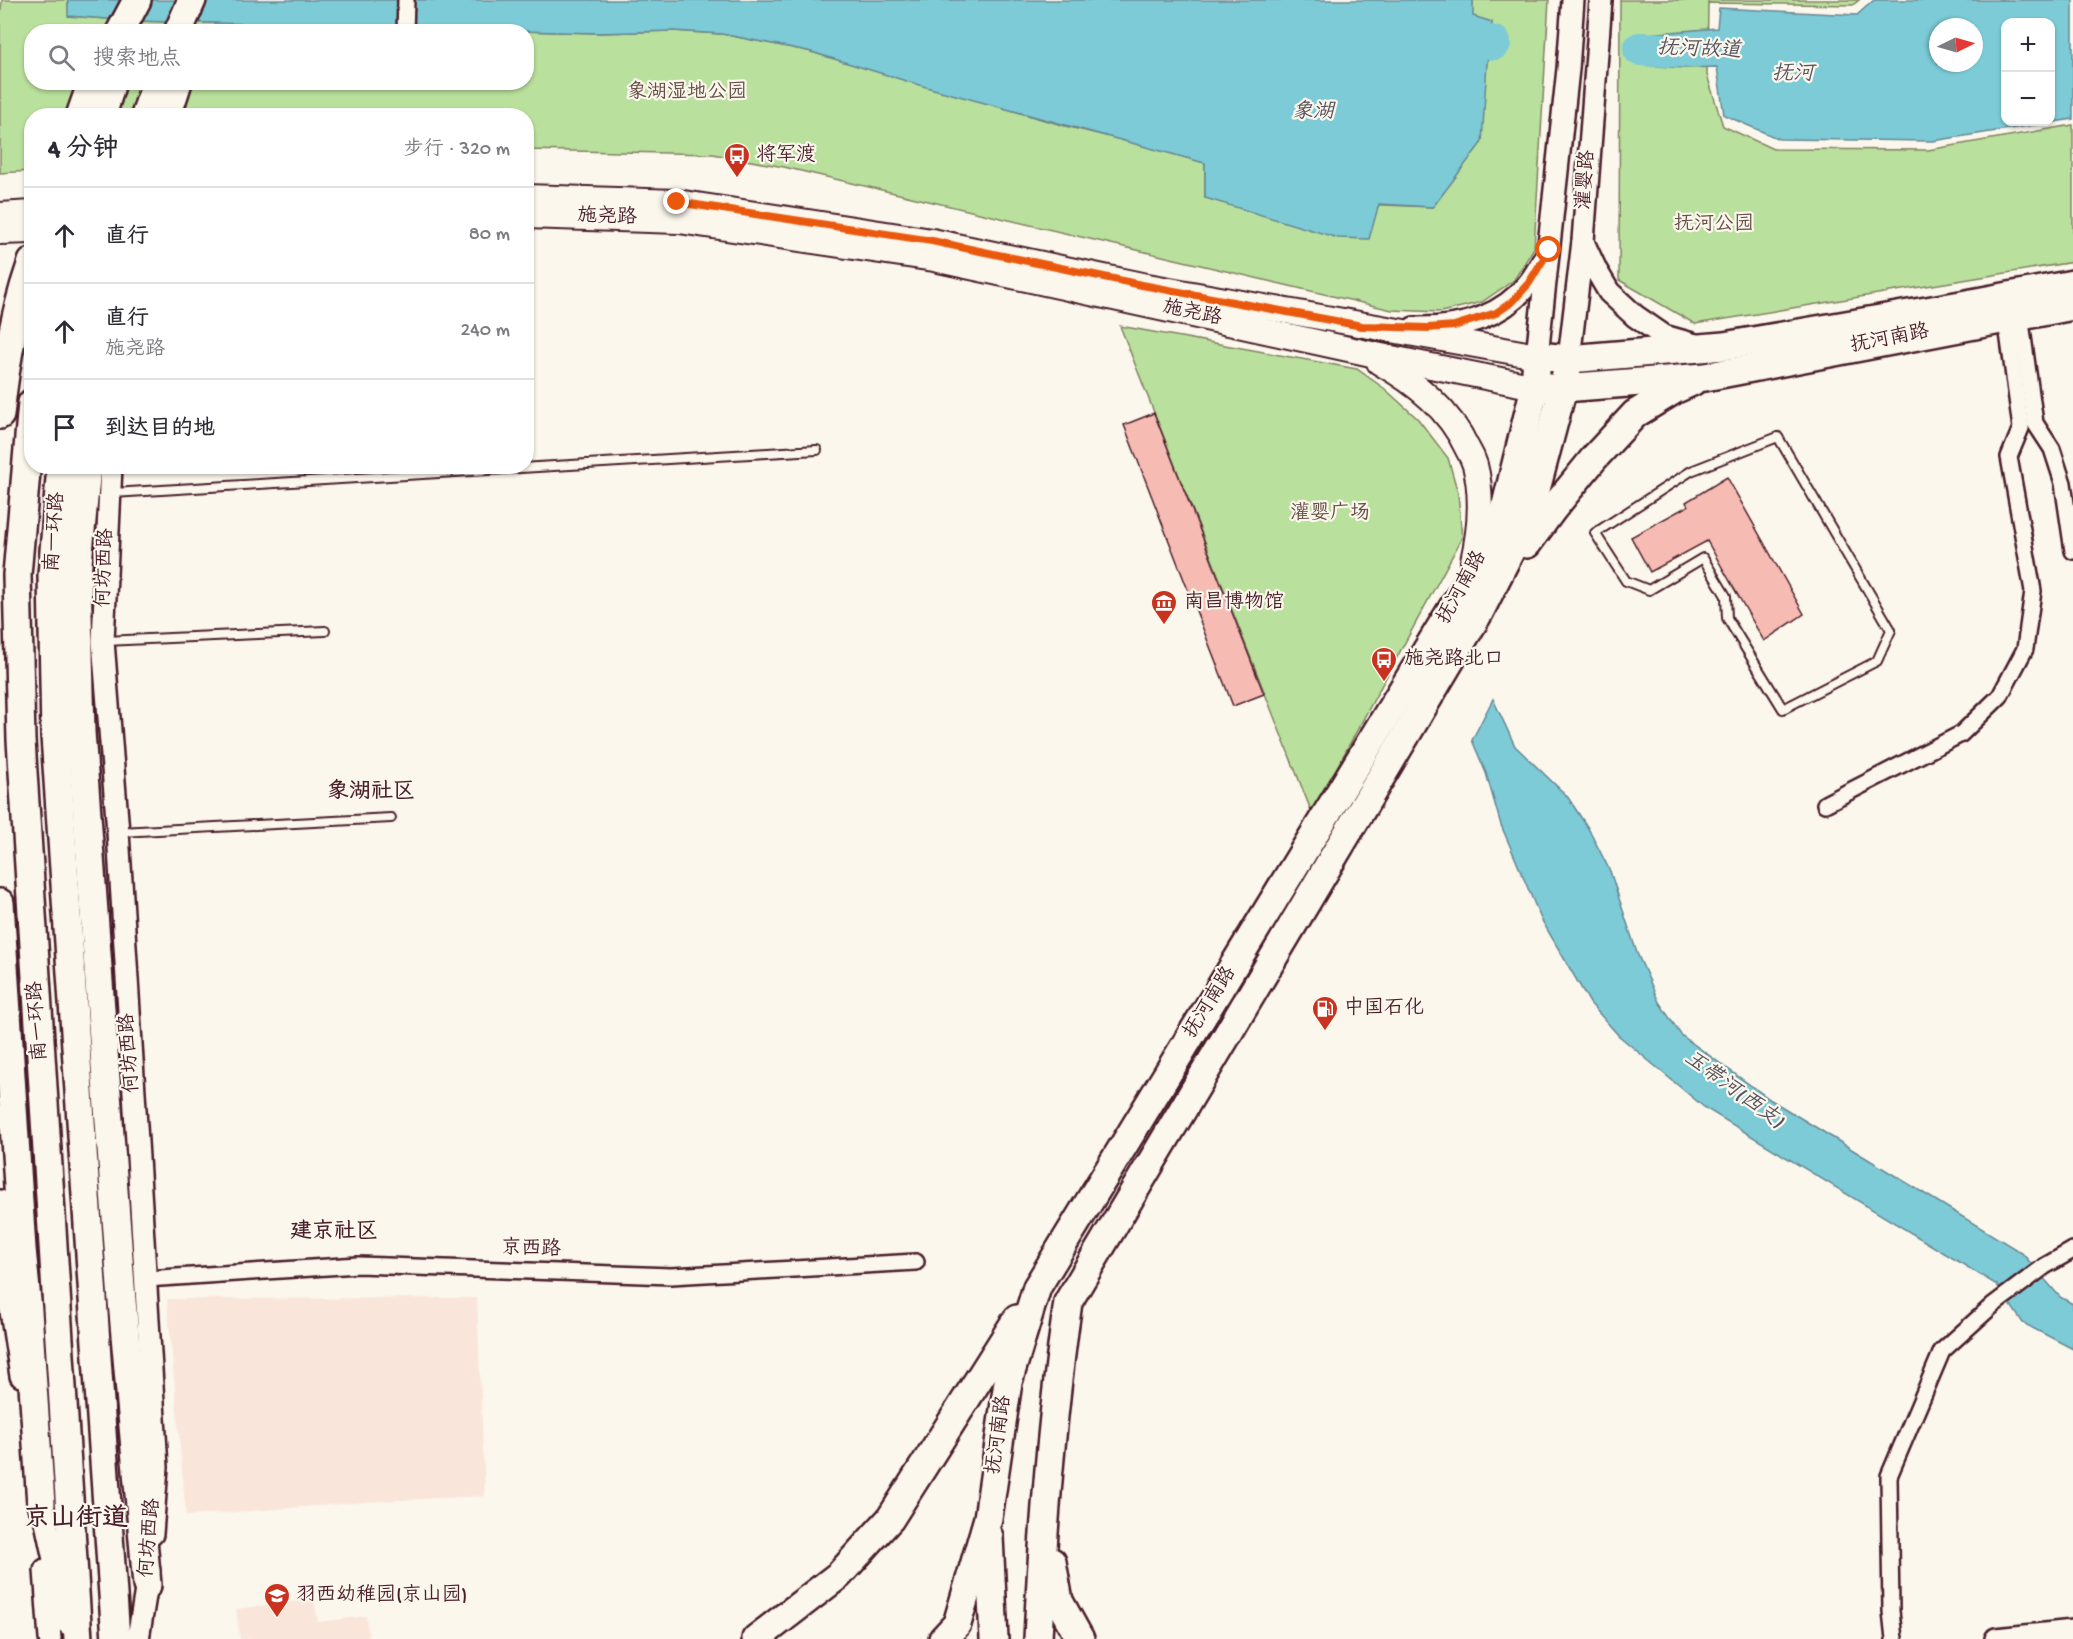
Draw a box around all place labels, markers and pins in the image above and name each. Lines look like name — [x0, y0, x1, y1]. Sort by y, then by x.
bus stop icon: 将军渡 — [722, 141, 752, 179]
place label: 将军渡 — [756, 143, 816, 168]
museum icon: 南昌博物馆 — [1149, 588, 1179, 626]
place label: 南昌博物馆 — [1184, 590, 1284, 615]
bus stop icon: 施尧路北口 — [1369, 645, 1399, 683]
place label: 施尧路北口 — [1404, 647, 1504, 672]
fuel station icon: 中国石化 — [1310, 994, 1340, 1032]
place label: 中国石化 — [1344, 996, 1424, 1021]
school or university icon: 羽西幼稚园(京山园) — [262, 1581, 292, 1619]
place label: 羽西幼稚园(京山园) — [296, 1583, 467, 1608]

